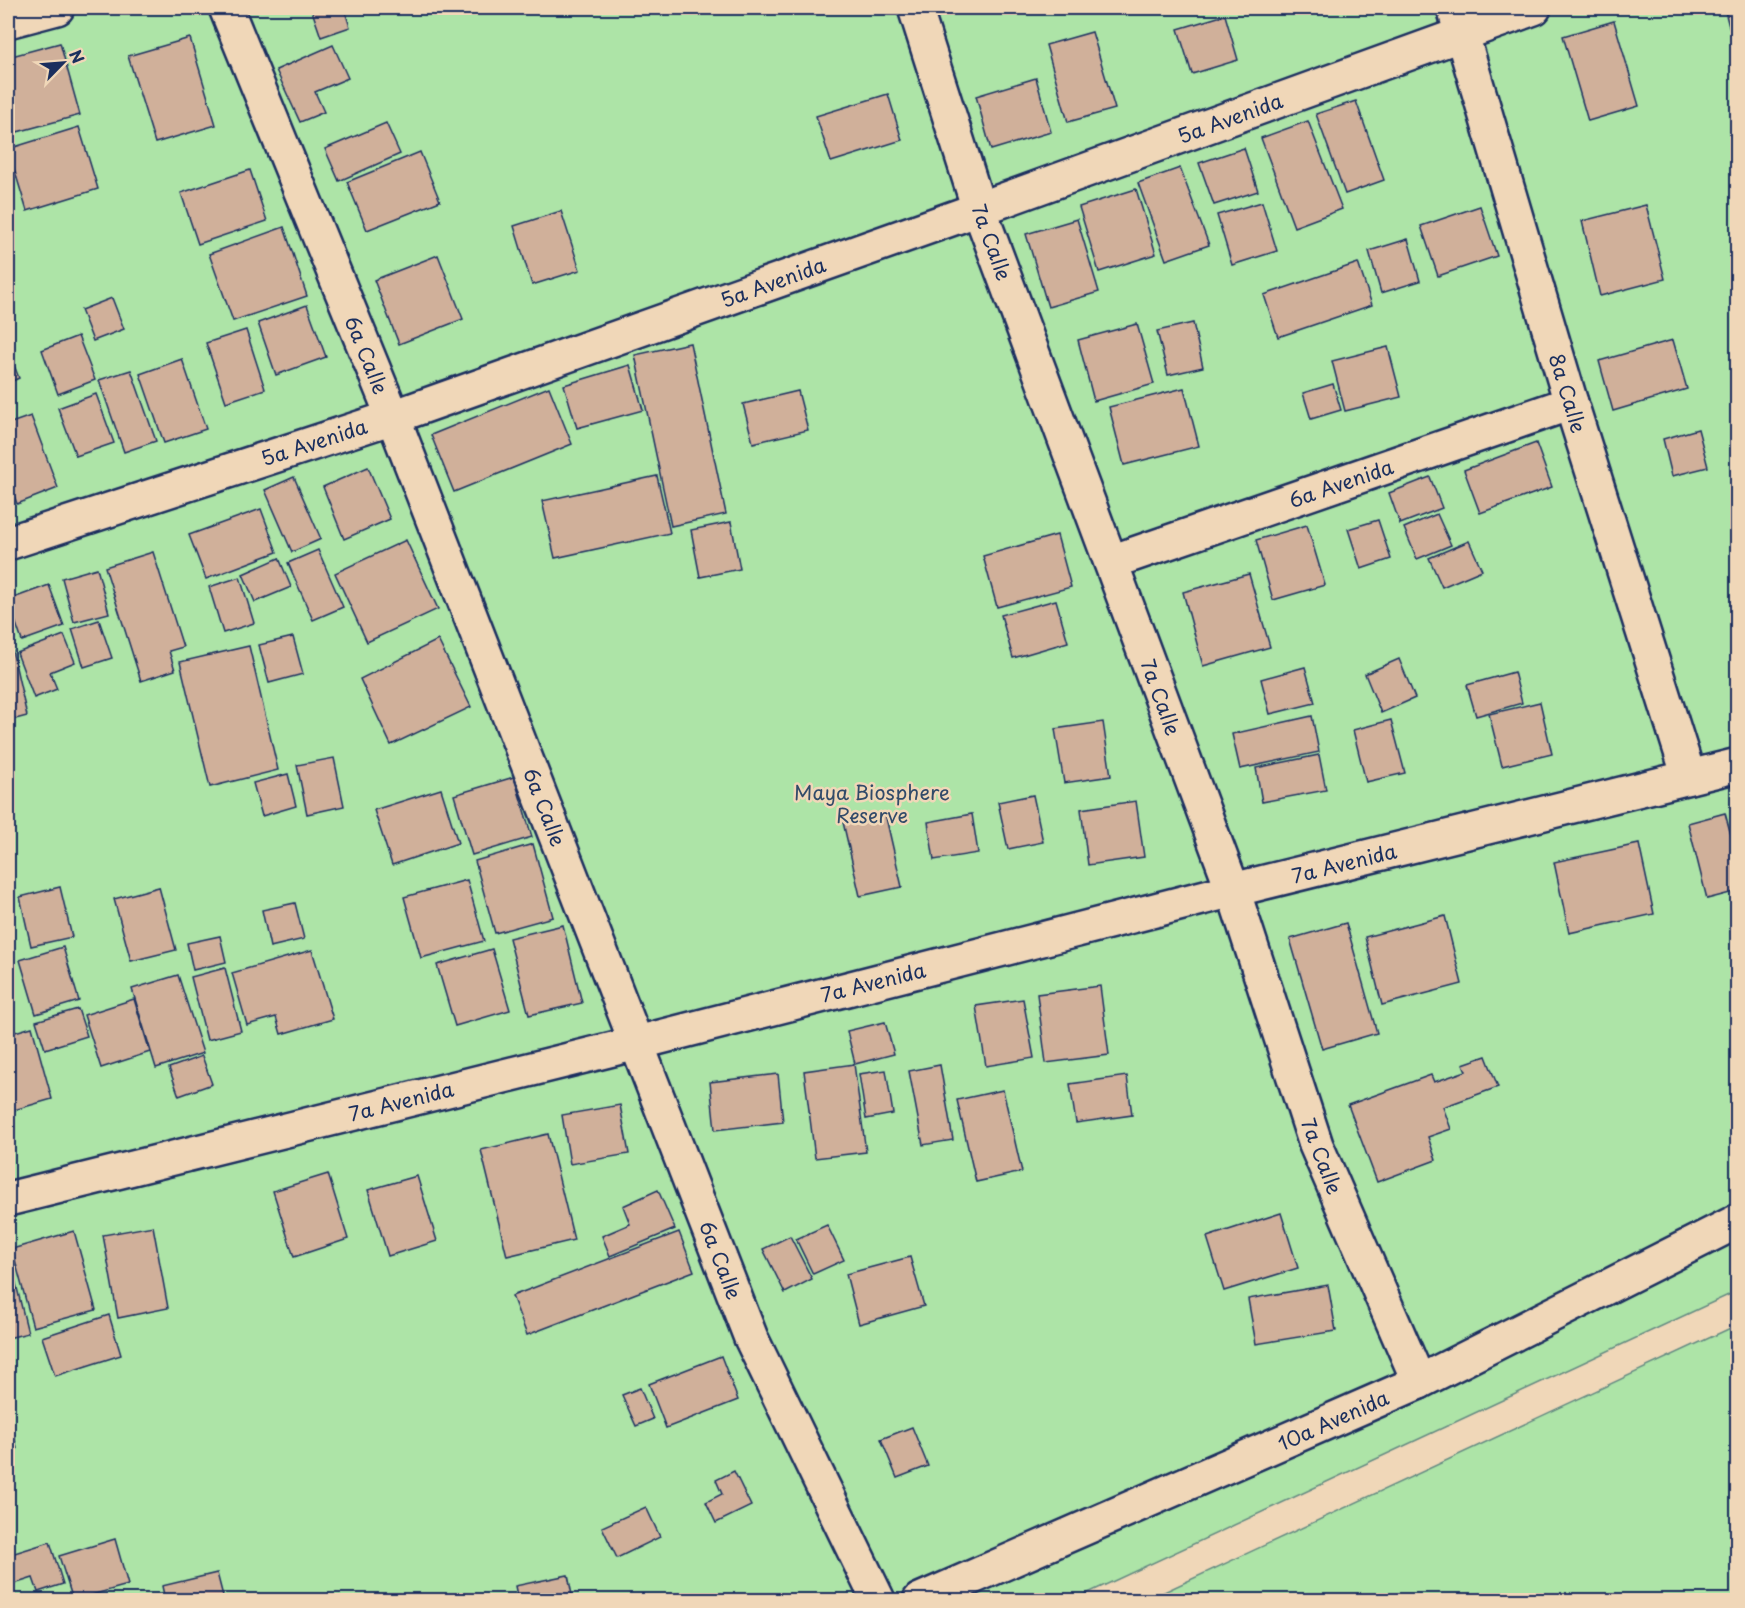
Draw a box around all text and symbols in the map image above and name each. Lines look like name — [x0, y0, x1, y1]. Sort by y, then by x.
north arrow — [33, 33, 93, 93]
text: N — [64, 45, 91, 67]
street label: 5a Avenida — [1173, 85, 1287, 151]
street label: 7a Calle — [964, 200, 1020, 285]
street label: 5a Avenida — [716, 249, 830, 315]
street label: 6a Calle — [338, 311, 396, 399]
street label: 8a Calle — [1542, 349, 1594, 437]
street label: 5a Avenida — [257, 411, 371, 473]
street label: 6a Avenida — [1285, 451, 1398, 515]
street label: 7a Calle — [1133, 655, 1189, 740]
street label: 6a Calle — [516, 763, 574, 851]
park label: Maya Biosphere Reserve — [794, 777, 950, 830]
street label: 7a Avenida — [1288, 835, 1400, 891]
street label: 7a Avenida — [817, 954, 929, 1010]
street label: 7a Avenida — [345, 1073, 457, 1129]
street label: 7a Calle — [1294, 1114, 1350, 1199]
street label: 6a Calle — [692, 1216, 750, 1304]
street label: 10a Avenida — [1273, 1382, 1394, 1458]

